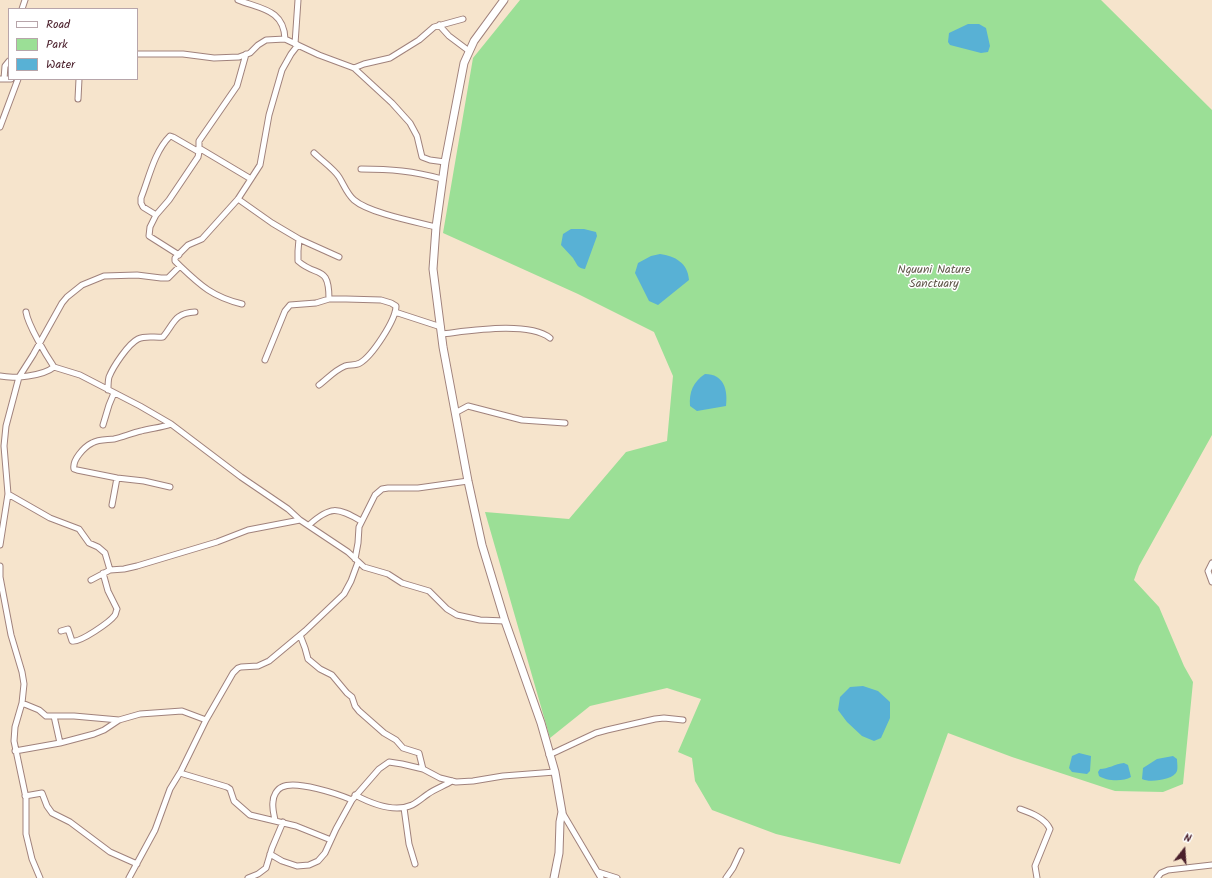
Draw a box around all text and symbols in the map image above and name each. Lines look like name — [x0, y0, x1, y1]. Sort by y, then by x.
legend — [8, 8, 138, 80]
text: Road — [46, 15, 70, 34]
text: Park — [46, 35, 68, 54]
text: Water — [46, 55, 75, 74]
park label: Nguuni Nature Sanctuary — [898, 264, 970, 292]
text: N — [1182, 829, 1193, 848]
north arrow — [1164, 830, 1204, 870]

